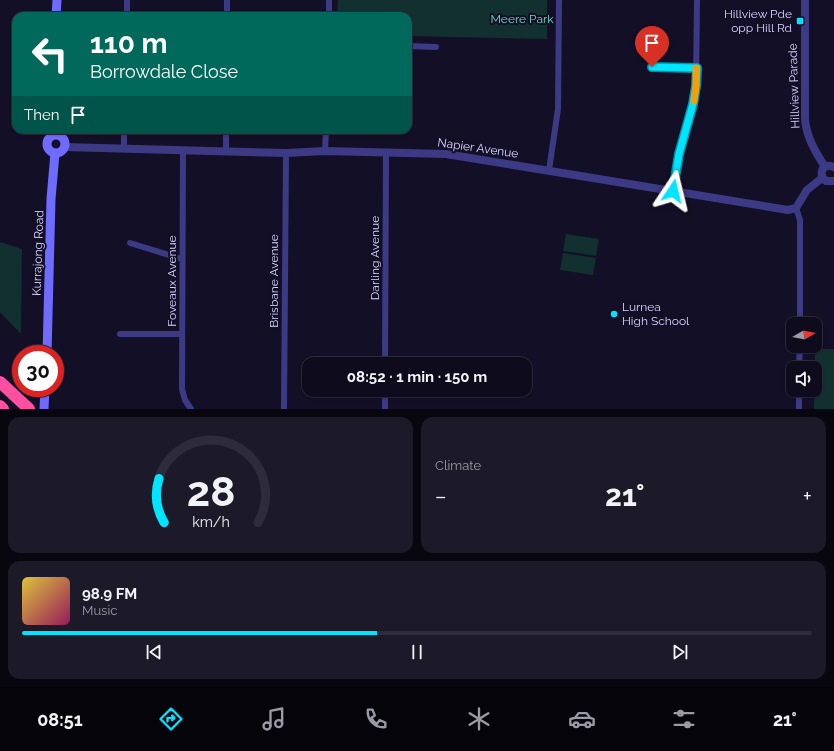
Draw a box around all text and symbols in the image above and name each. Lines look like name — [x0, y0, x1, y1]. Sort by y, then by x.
place label: Hillview Pde opp Hill Rd — [724, 7, 792, 35]
park label: Meere Park — [490, 12, 554, 26]
marker: Hillview Pde opp Hill Rd — [795, 16, 805, 26]
pin — [635, 26, 669, 67]
text: 110 m — [90, 27, 168, 60]
icon: left — [24, 28, 76, 80]
icon: arrive — [641, 32, 663, 54]
street label: Hillview Parade — [786, 43, 802, 129]
text: Borrowdale Close — [90, 61, 238, 82]
icon: arrive — [67, 104, 89, 126]
text: Then — [24, 106, 59, 124]
street label: Napier Avenue — [437, 135, 519, 161]
position arrow — [652, 170, 694, 212]
street label: Kurrajong Road — [30, 210, 46, 296]
street label: Darling Avenue — [368, 216, 382, 300]
street label: Brisbane Avenue — [267, 234, 281, 328]
street label: Foveaux Avenue — [165, 235, 179, 327]
place label: Lurnea High School — [622, 300, 690, 328]
marker: Lurnea High School — [609, 309, 619, 319]
north arrow — [786, 317, 822, 353]
map controls — [786, 317, 822, 397]
speed limit sign: 30 — [12, 345, 64, 397]
button: sound — [786, 361, 822, 397]
text: 08:52 · 1 min · 150 m — [347, 368, 487, 386]
text: Climate — [435, 458, 481, 473]
text: 28 — [186, 467, 235, 516]
text: 21° — [605, 478, 645, 513]
text: − — [435, 483, 447, 509]
text: + — [803, 483, 812, 509]
text: km/h — [192, 514, 229, 530]
text: 98.9 FM — [82, 585, 137, 603]
text: Music — [82, 603, 117, 618]
icon: previous — [143, 641, 165, 663]
icon: pause — [406, 641, 428, 663]
icon: next — [669, 641, 691, 663]
icon: directions — [157, 705, 185, 733]
icon: music — [260, 705, 288, 733]
icon: phone — [362, 705, 390, 733]
icon: climate — [465, 705, 493, 733]
icon: car — [568, 705, 596, 733]
icon: filters — [670, 705, 698, 733]
text: 08:51 — [37, 709, 83, 730]
text: 21° — [773, 709, 797, 730]

